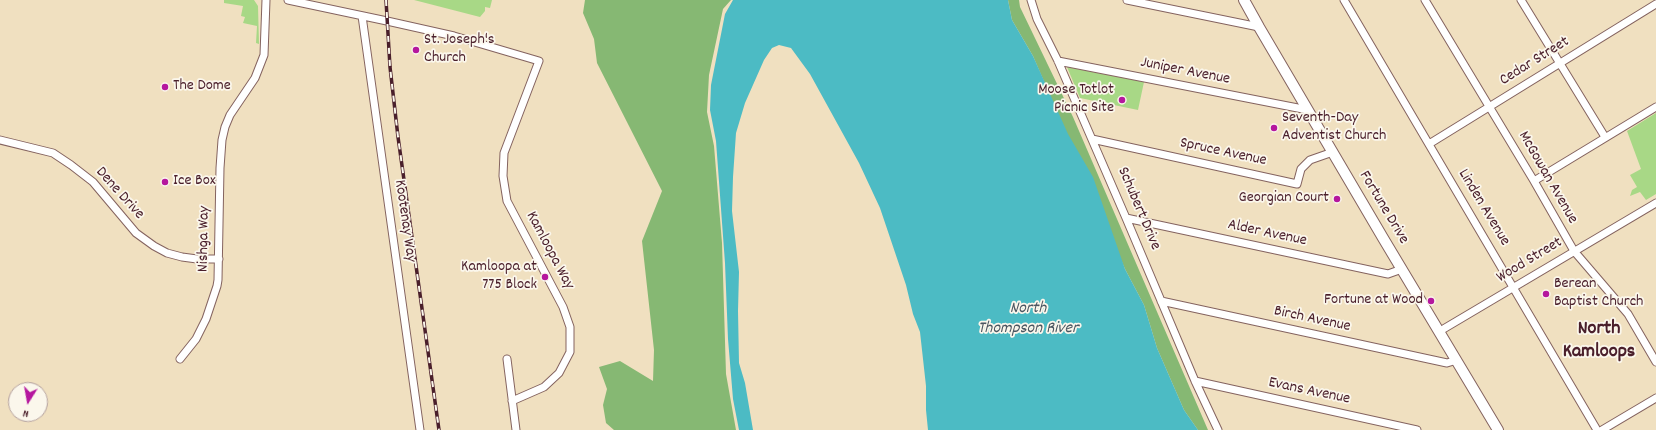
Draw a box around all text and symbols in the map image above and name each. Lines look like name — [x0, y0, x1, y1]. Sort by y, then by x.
place label: St. Joseph's Church — [424, 31, 495, 69]
street label: Cedar Street — [1497, 33, 1573, 91]
marker: St. Joseph's Church — [411, 45, 421, 55]
street label: Juniper Avenue — [1139, 54, 1231, 90]
place label: The Dome — [173, 77, 231, 97]
place label: Moose Totlot Picnic Site — [1038, 81, 1114, 119]
marker: The Dome — [160, 82, 170, 92]
marker: Moose Totlot Picnic Site — [1117, 95, 1127, 105]
place label: Seventh-Day Adventist Church — [1282, 109, 1386, 147]
marker: Seventh-Day Adventist Church — [1269, 123, 1279, 133]
street label: McGowan Avenue — [1513, 128, 1581, 228]
street label: Spruce Avenue — [1178, 134, 1268, 172]
street label: Dene Drive — [90, 164, 148, 224]
street label: Schubert Drive — [1112, 165, 1164, 253]
street label: Linden Avenue — [1453, 166, 1513, 250]
street label: Fortune Drive — [1354, 168, 1412, 248]
place label: Ice Box — [173, 172, 216, 192]
marker: Ice Box — [160, 177, 170, 187]
street label: Kootenay Way — [389, 179, 419, 263]
place label: Georgian Court — [1239, 189, 1329, 209]
marker: Georgian Court — [1332, 194, 1342, 204]
street label: Nishga Way — [195, 206, 215, 272]
street label: Kamloopa Way — [520, 209, 578, 293]
street label: Alder Avenue — [1226, 216, 1308, 252]
street label: Wood Street — [1494, 234, 1566, 288]
place label: Kamloopa at 775 Block — [461, 258, 537, 296]
marker: Kamloopa at 775 Block — [540, 272, 550, 282]
place label: Berean Baptist Church — [1554, 275, 1643, 313]
marker: Berean Baptist Church — [1541, 289, 1551, 299]
place label: Fortune at Wood — [1324, 291, 1423, 311]
marker: Fortune at Wood — [1426, 296, 1436, 306]
water label: North Thompson River — [978, 300, 1078, 340]
street label: Birch Avenue — [1272, 303, 1352, 337]
district label: North Kamloops — [1563, 318, 1635, 365]
street label: Evans Avenue — [1266, 374, 1352, 410]
north arrow — [8, 382, 48, 422]
text: N — [22, 404, 30, 421]

